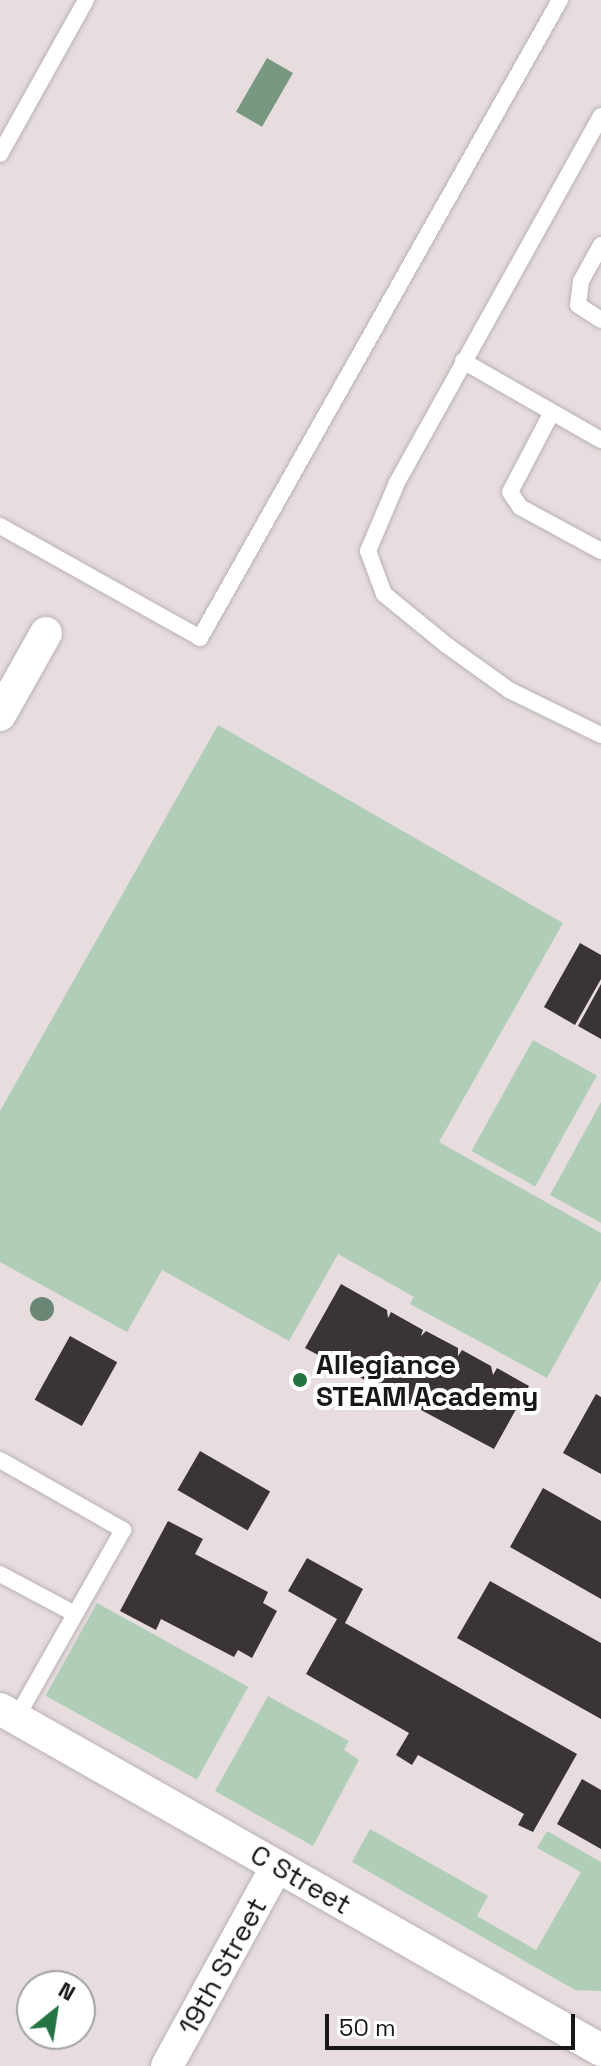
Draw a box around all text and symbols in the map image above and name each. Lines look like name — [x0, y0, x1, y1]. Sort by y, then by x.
place label: Allegiance STEAM Academy — [316, 1347, 539, 1413]
marker: Allegiance STEAM Academy — [291, 1371, 309, 1389]
street label: C Street — [245, 1837, 357, 1921]
street label: 19th Street — [171, 1892, 273, 2040]
north arrow — [16, 1970, 96, 2050]
text: N — [54, 1975, 80, 2007]
scale bar — [329, 1998, 579, 2048]
text: 50 m — [339, 2012, 396, 2043]

